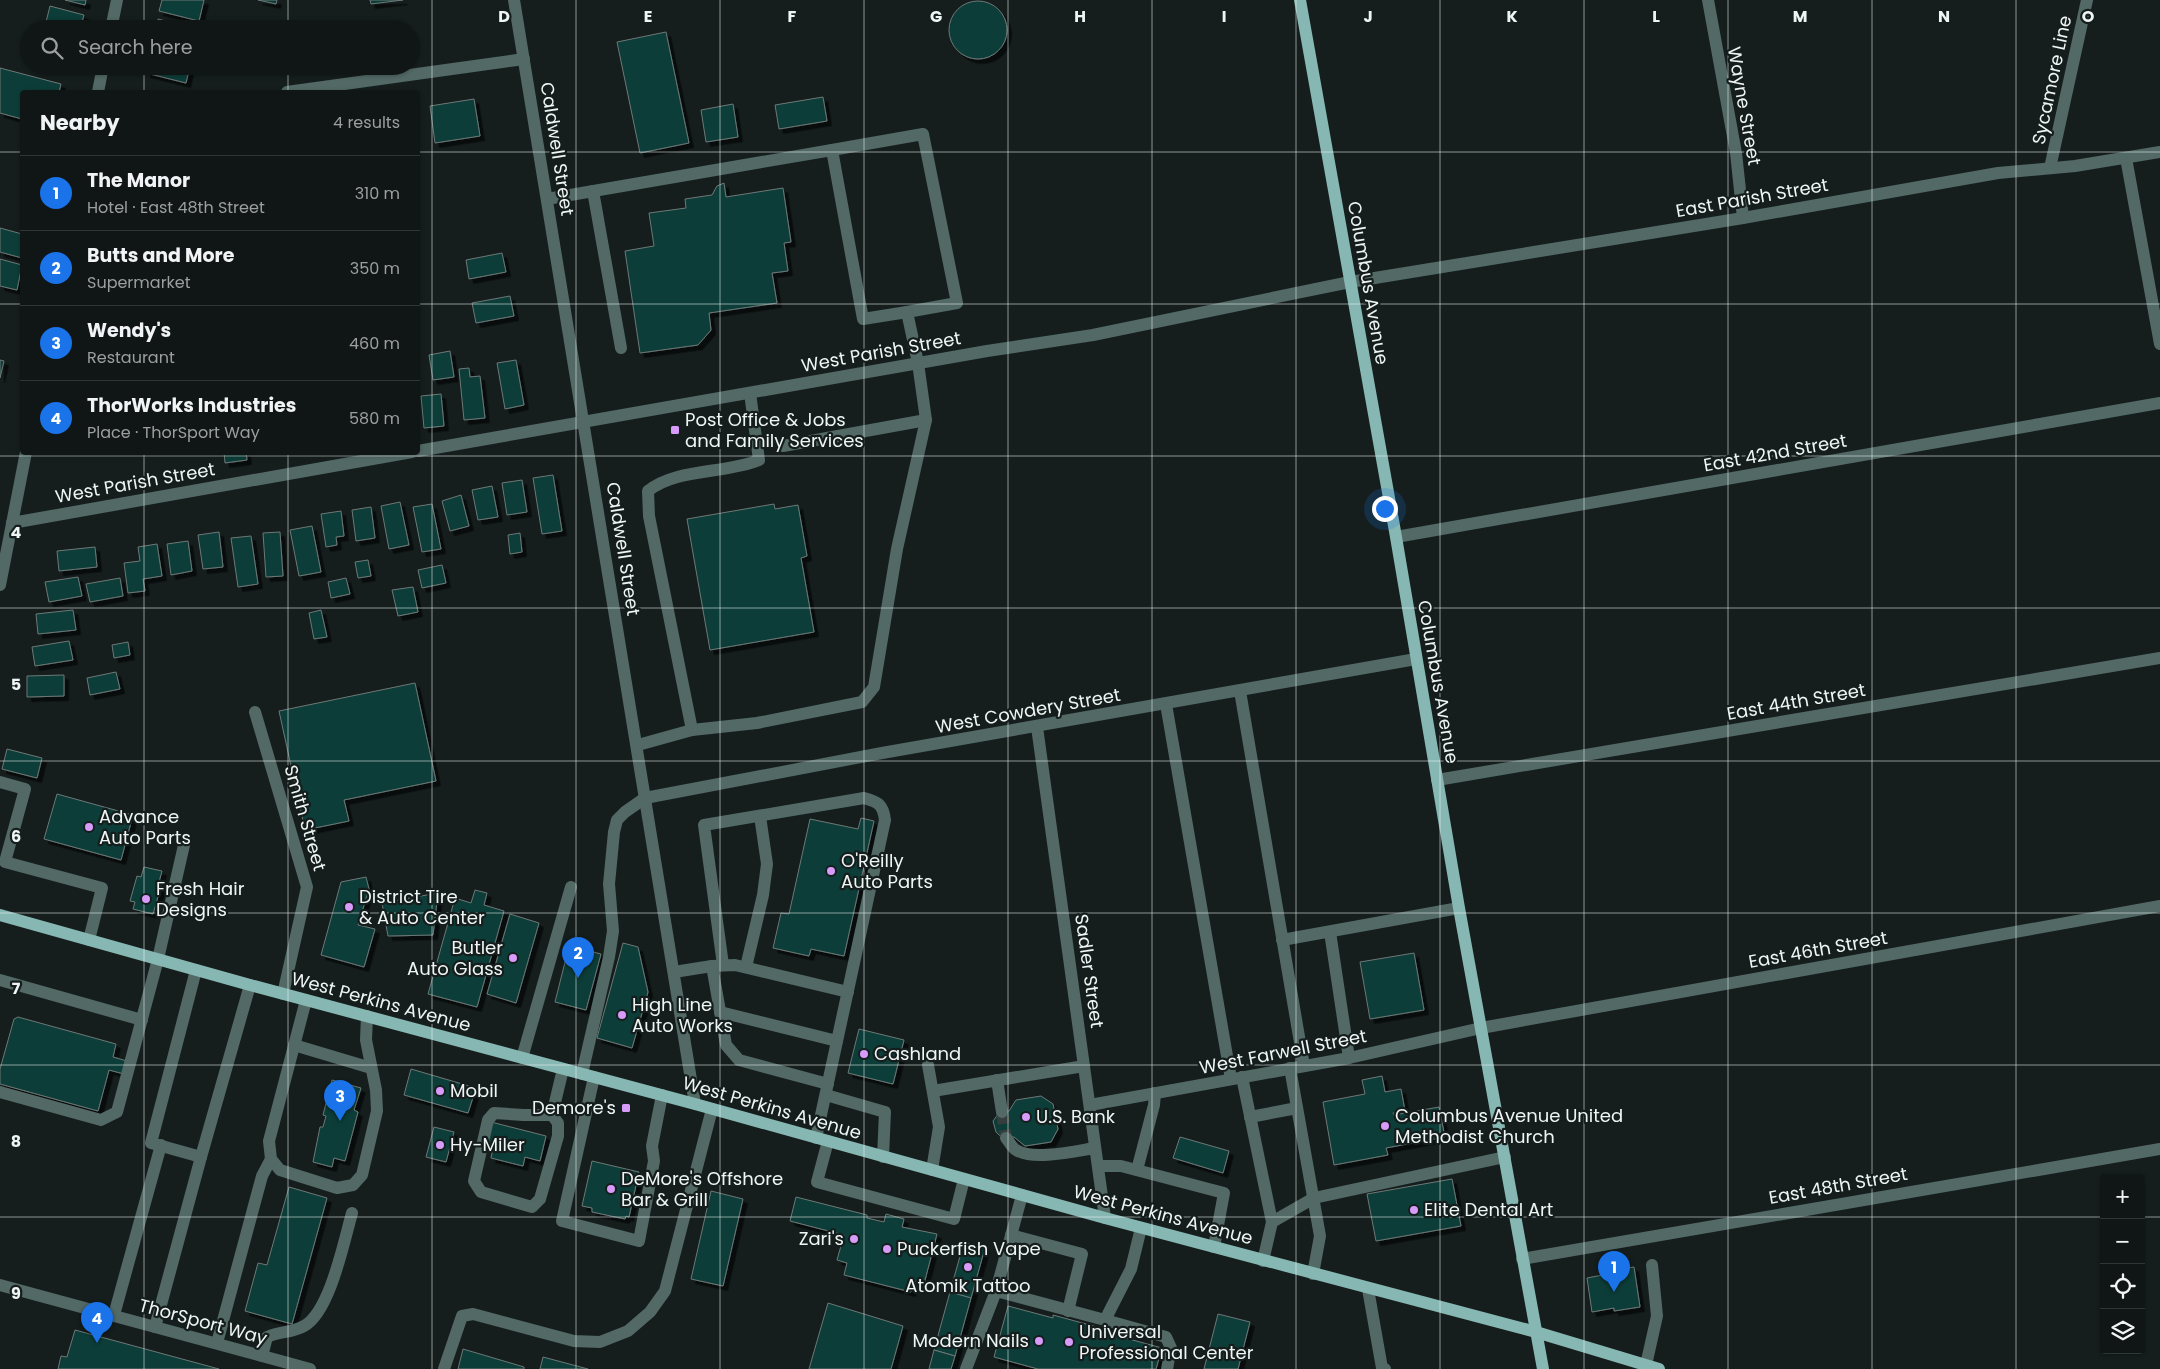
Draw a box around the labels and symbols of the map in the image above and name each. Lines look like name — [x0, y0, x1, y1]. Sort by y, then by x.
text: D — [498, 5, 510, 28]
text: E — [644, 5, 652, 28]
text: F — [788, 5, 797, 28]
text: G — [930, 5, 942, 28]
text: H — [1074, 5, 1086, 28]
text: I — [1222, 5, 1226, 28]
text: J — [1363, 5, 1373, 28]
text: K — [1506, 5, 1518, 28]
text: L — [1652, 5, 1660, 28]
text: M — [1793, 5, 1807, 28]
text: N — [1938, 5, 1950, 28]
text: O — [2082, 5, 2095, 28]
street label: Sycamore Line — [2026, 13, 2077, 147]
street label: Wayne Street — [1722, 45, 1767, 167]
street label: Caldwell Street — [535, 80, 580, 218]
street label: East Parish Street — [1674, 172, 1830, 223]
street label: Columbus Avenue — [1342, 199, 1395, 367]
street label: West Parish Street — [799, 325, 963, 378]
place label: Post Office & Jobs and Family Services — [685, 407, 864, 453]
marker: Post Office & Jobs and Family Services — [669, 424, 681, 436]
street label: East 42nd Street — [1701, 428, 1848, 477]
street label: West Parish Street — [53, 456, 217, 509]
street label: Caldwell Street — [601, 480, 646, 618]
your location — [1372, 496, 1398, 522]
text: 4 — [11, 521, 22, 544]
street label: Columbus Avenue — [1412, 598, 1465, 766]
text: 5 — [11, 673, 21, 696]
street label: East 44th Street — [1725, 677, 1867, 726]
street label: West Cowdery Street — [933, 682, 1122, 739]
street label: Smith Street — [278, 762, 333, 874]
place label: Advance Auto Parts — [99, 804, 191, 850]
marker: Advance Auto Parts — [83, 821, 95, 833]
text: 6 — [11, 825, 21, 848]
place label: O'Reilly Auto Parts — [841, 848, 933, 894]
marker: O'Reilly Auto Parts — [825, 865, 837, 877]
place label: Fresh Hair Designs — [156, 876, 245, 922]
place label: District Tire & Auto Center — [359, 884, 485, 930]
marker: Fresh Hair Designs — [140, 893, 152, 905]
marker: District Tire & Auto Center — [343, 901, 355, 913]
street label: Sadler Street — [1069, 912, 1110, 1029]
street label: East 46th Street — [1747, 925, 1889, 974]
place label: Butler Auto Glass — [407, 935, 503, 981]
pin: 2 — [562, 937, 594, 978]
marker: Butler Auto Glass — [507, 952, 519, 964]
street label: West Perkins Avenue — [289, 966, 474, 1038]
text: 7 — [12, 977, 21, 1000]
place label: High Line Auto Works — [632, 992, 733, 1038]
marker: High Line Auto Works — [616, 1009, 628, 1021]
street label: West Farwell Street — [1197, 1023, 1369, 1080]
place label: Cashland — [874, 1041, 961, 1066]
marker: Cashland — [858, 1048, 870, 1060]
street label: West Perkins Avenue — [680, 1070, 864, 1145]
place label: Mobil — [450, 1078, 498, 1103]
pin: 3 — [324, 1080, 356, 1121]
marker: Mobil — [434, 1085, 446, 1097]
place label: Demore's — [532, 1095, 616, 1120]
marker: Demore's — [620, 1102, 632, 1114]
place label: Columbus Avenue United Methodist Church — [1395, 1103, 1623, 1149]
place label: U.S. Bank — [1036, 1104, 1116, 1129]
marker: U.S. Bank — [1020, 1111, 1032, 1123]
marker: Columbus Avenue United Methodist Church — [1379, 1120, 1391, 1132]
text: 8 — [11, 1130, 21, 1153]
place label: Hy-Miler — [450, 1132, 525, 1157]
marker: Hy-Miler — [434, 1139, 446, 1151]
street label: East 48th Street — [1767, 1161, 1909, 1210]
place label: DeMore's Offshore Bar & Grill — [621, 1166, 783, 1212]
street label: West Perkins Avenue — [1071, 1179, 1256, 1251]
marker: DeMore's Offshore Bar & Grill — [605, 1183, 617, 1195]
place label: Elite Dental Art — [1424, 1197, 1553, 1222]
marker: Elite Dental Art — [1408, 1204, 1420, 1216]
place label: Zari's — [799, 1226, 844, 1251]
marker: Zari's — [848, 1233, 860, 1245]
place label: Puckerfish Vape — [897, 1236, 1041, 1261]
marker: Puckerfish Vape — [881, 1243, 893, 1255]
pin: 1 — [1598, 1251, 1630, 1292]
marker: Atomik Tattoo — [962, 1261, 974, 1273]
place label: Atomik Tattoo — [905, 1273, 1031, 1298]
text: 9 — [11, 1282, 21, 1305]
street label: ThorSport Way — [136, 1292, 270, 1351]
pin: 4 — [81, 1302, 113, 1343]
place label: Universal Professional Center — [1079, 1319, 1254, 1365]
place label: Modern Nails — [913, 1328, 1029, 1353]
marker: Modern Nails — [1033, 1335, 1045, 1347]
marker: Universal Professional Center — [1063, 1336, 1075, 1348]

